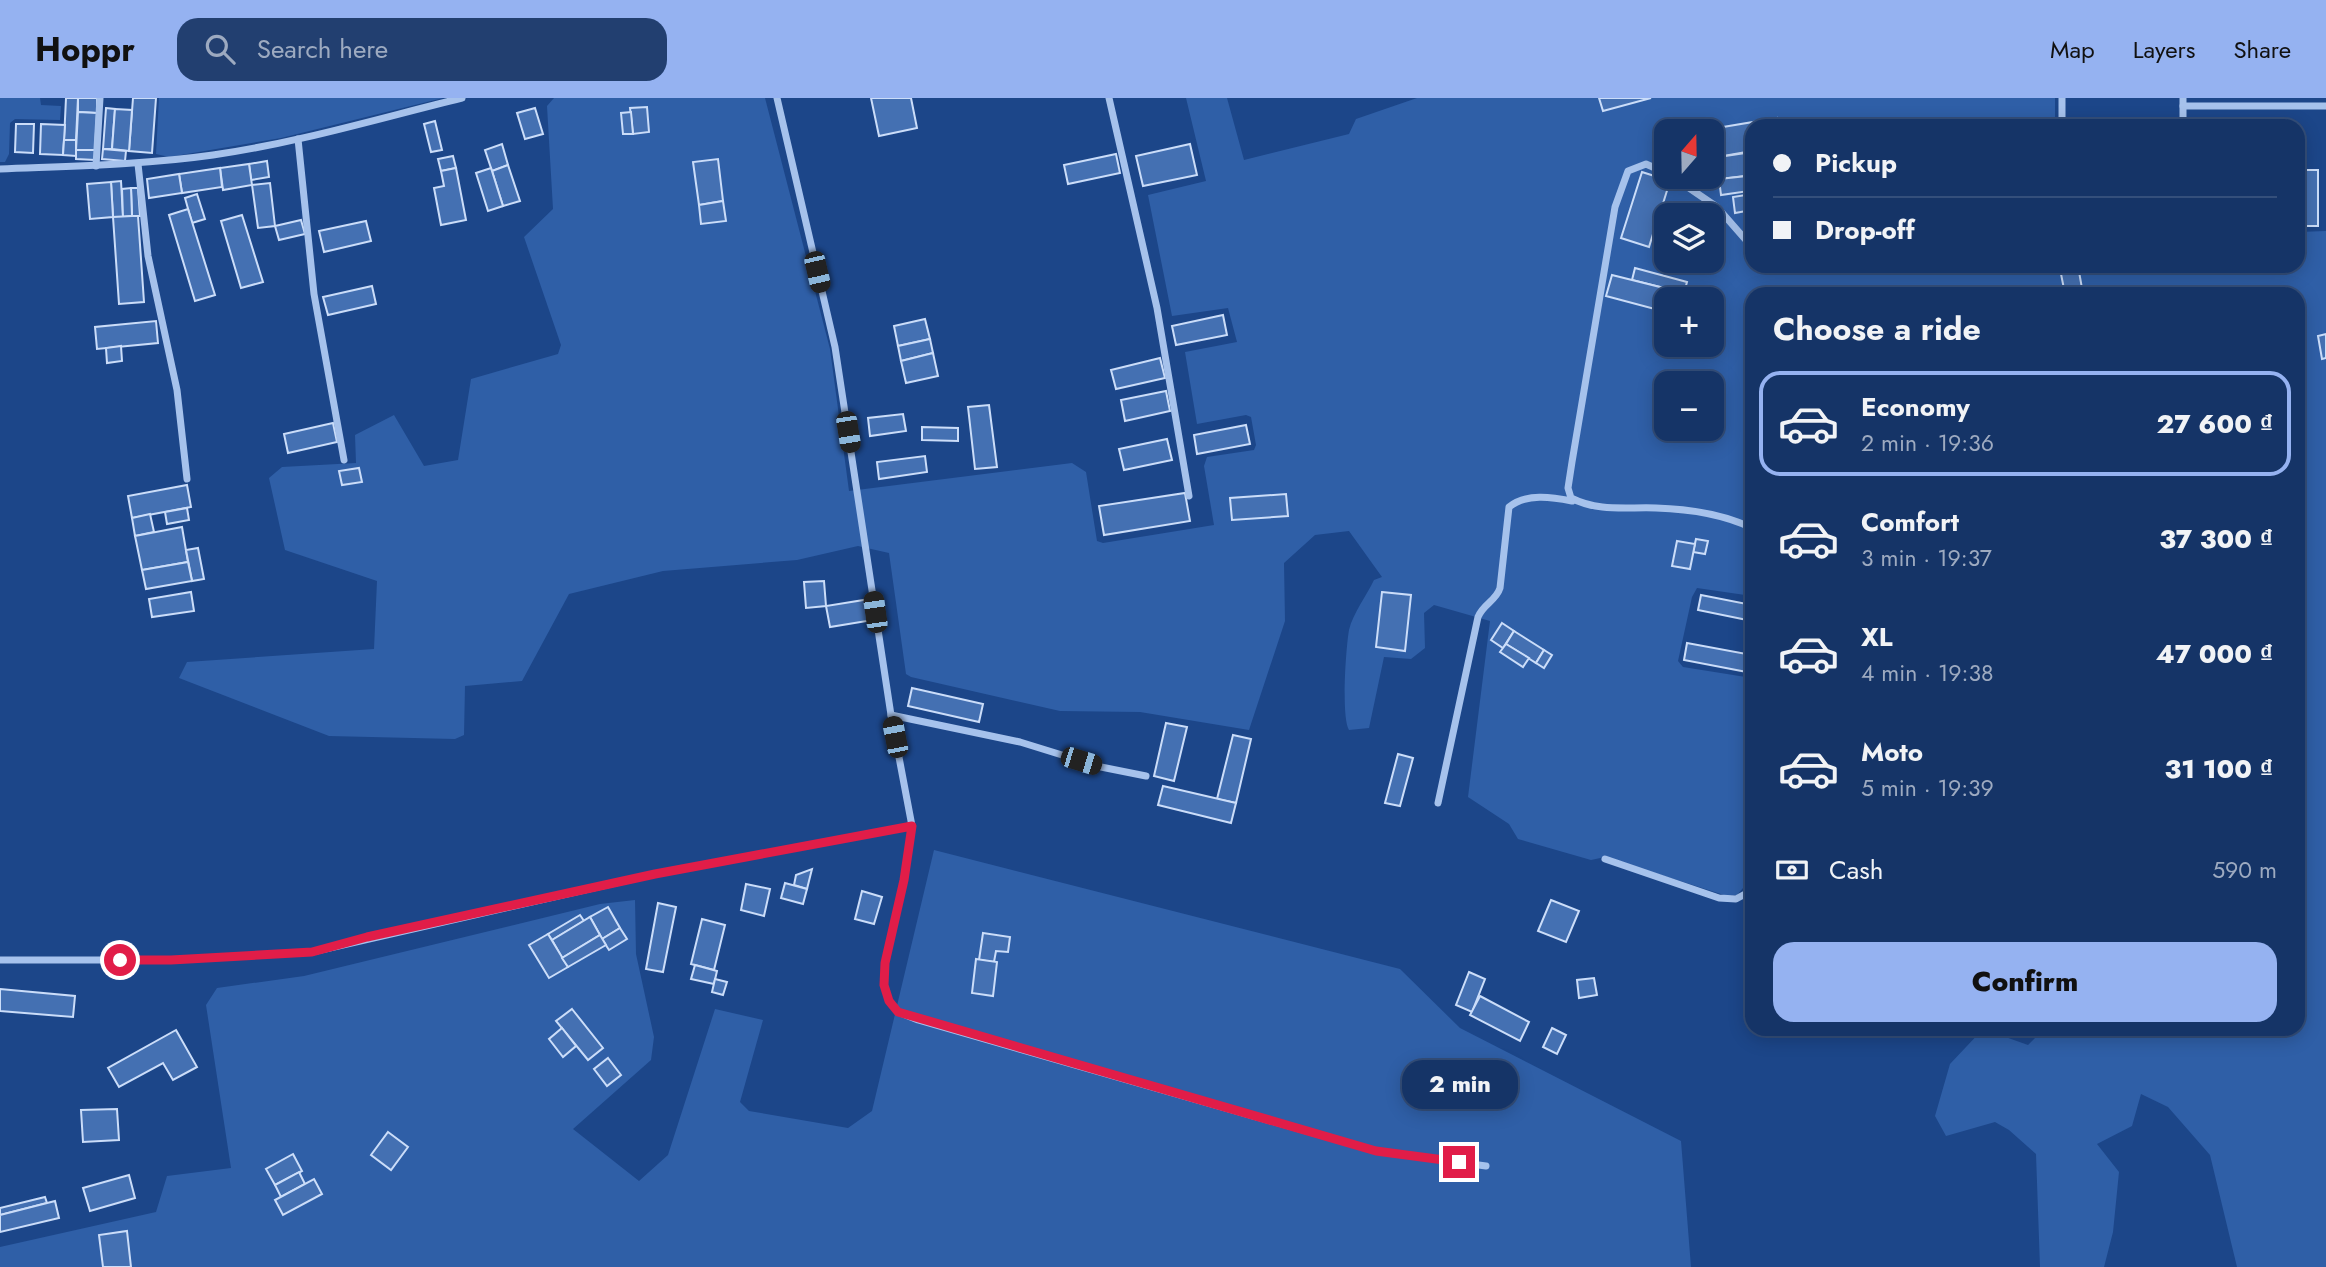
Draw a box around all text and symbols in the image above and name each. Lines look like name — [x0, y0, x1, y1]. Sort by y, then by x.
search box — [177, 18, 667, 81]
text: Hoppr — [35, 26, 135, 73]
icon: search — [201, 30, 239, 68]
text: Search here — [257, 30, 388, 68]
text: Map — [2050, 32, 2095, 67]
text: Layers — [2133, 32, 2195, 67]
text: Share — [2233, 32, 2291, 67]
north arrow — [1654, 119, 1724, 189]
map controls — [1654, 119, 1724, 441]
text: Pickup — [1815, 144, 1897, 182]
button: layers — [1654, 203, 1724, 273]
text: Drop-off — [1815, 211, 1915, 249]
car — [803, 249, 832, 295]
button: + — [1654, 287, 1724, 357]
text: Choose a ride — [1773, 306, 1981, 352]
button: − — [1654, 371, 1724, 441]
text: Economy — [1861, 388, 1970, 426]
icon: car — [1777, 392, 1840, 455]
text: 27 600 ₫ — [2157, 405, 2273, 443]
car — [835, 410, 862, 454]
text: 2 min · 19:36 — [1861, 426, 1994, 460]
text: Comfort — [1861, 503, 1959, 541]
icon: car — [1777, 507, 1840, 570]
text: 37 300 ₫ — [2159, 520, 2273, 558]
text: 3 min · 19:37 — [1861, 541, 1992, 575]
car — [862, 590, 889, 634]
text: XL — [1861, 618, 1893, 656]
icon: car — [1777, 622, 1840, 685]
text: 47 000 ₫ — [2156, 635, 2273, 673]
text: 4 min · 19:38 — [1861, 656, 1994, 690]
car — [881, 714, 910, 760]
text: Moto — [1861, 733, 1923, 771]
icon: car — [1777, 737, 1840, 800]
car — [1058, 745, 1105, 777]
text: 31 100 ₫ — [2165, 750, 2273, 788]
text: 5 min · 19:39 — [1861, 771, 1994, 805]
icon: cash — [1773, 851, 1811, 889]
text: Cash — [1829, 851, 1883, 889]
text: 590 m — [2212, 853, 2277, 887]
button: Confirm — [1773, 942, 2277, 1022]
route start — [104, 944, 136, 976]
callout: 2 min — [1401, 1060, 1517, 1110]
text: 2 min — [1429, 1067, 1491, 1101]
route end — [1443, 1146, 1475, 1178]

